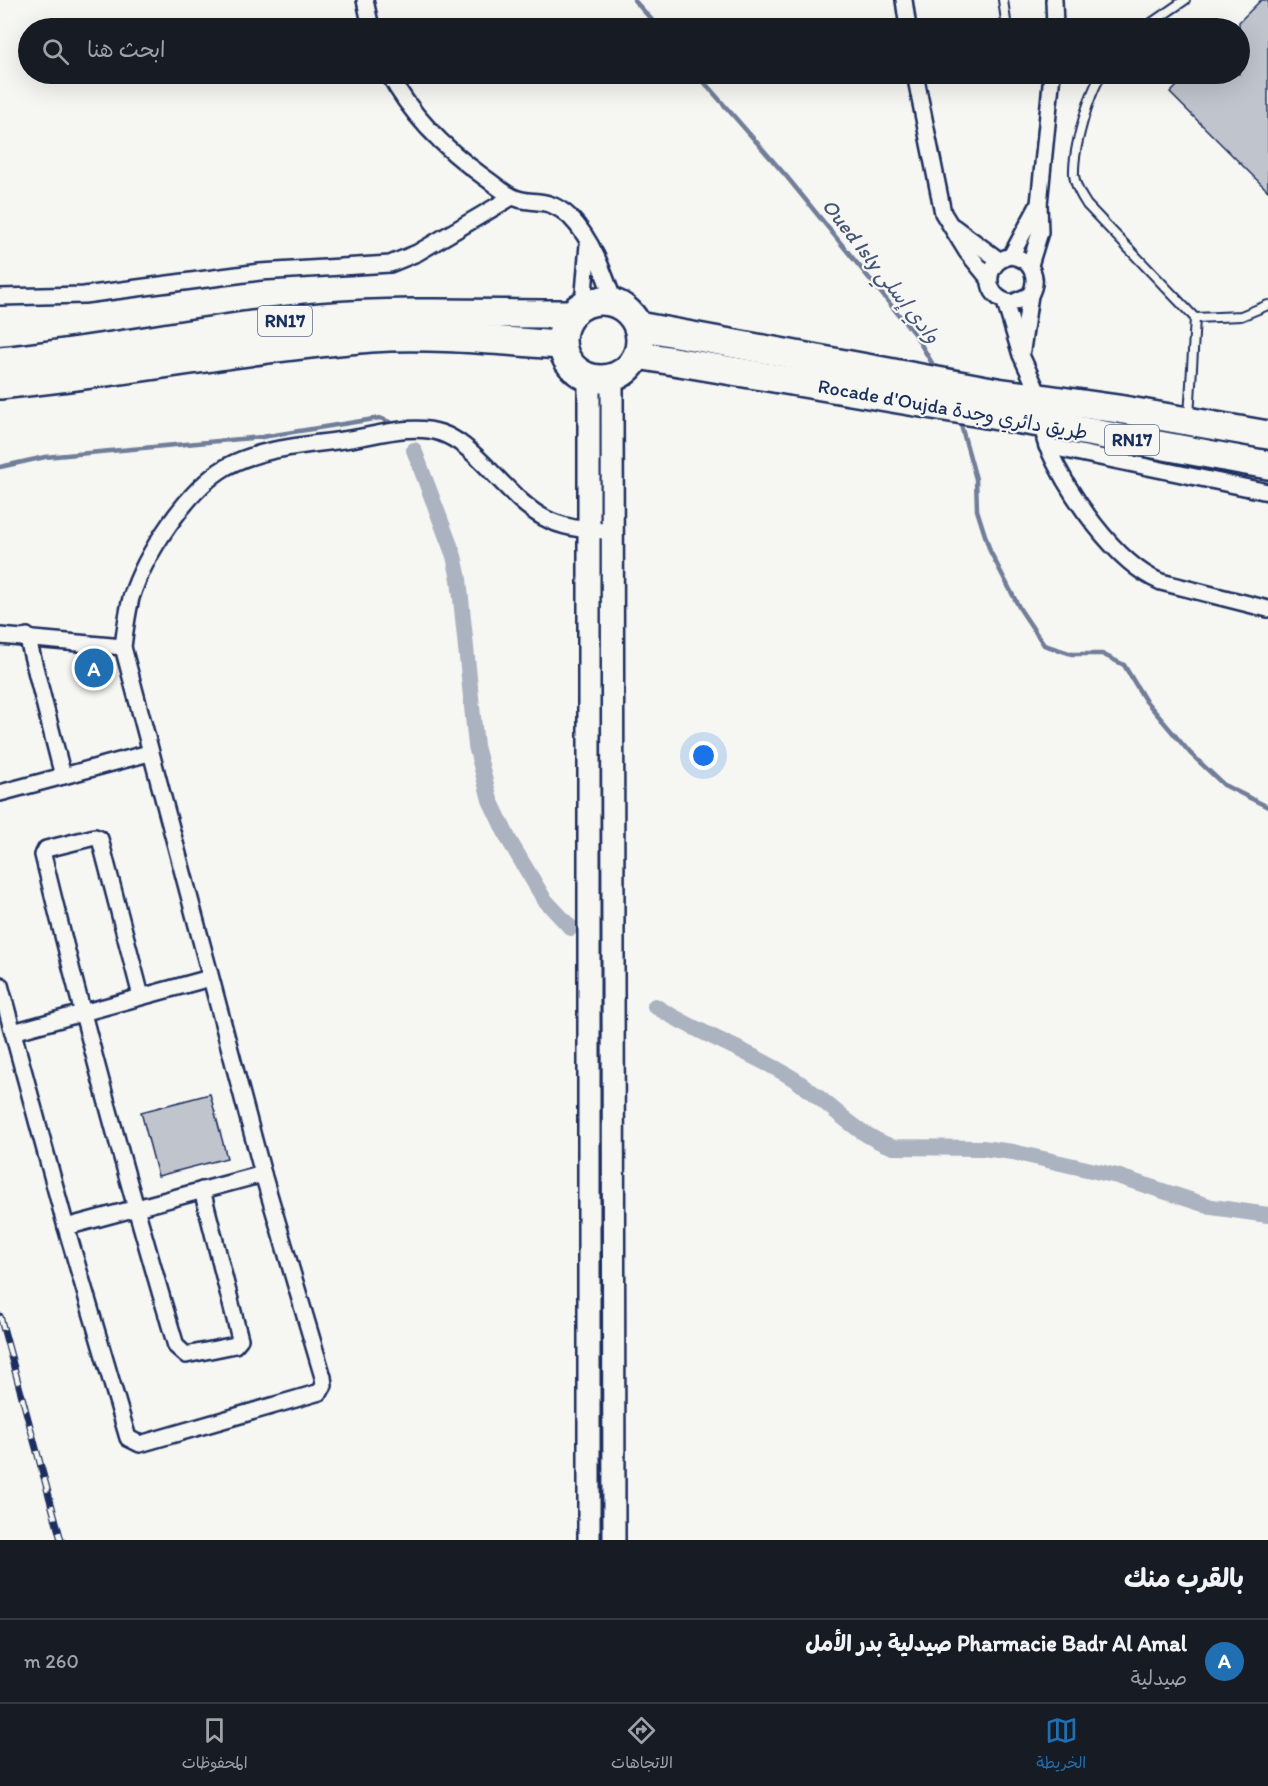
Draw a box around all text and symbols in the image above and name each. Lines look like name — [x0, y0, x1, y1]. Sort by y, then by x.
search box — [18, 18, 1250, 84]
icon: search — [39, 35, 72, 68]
text: ابحث هنا — [87, 36, 166, 63]
water label: Oued Isly وادي إسلي — [812, 193, 946, 352]
road number: RN17 — [258, 306, 312, 336]
street label: Rocade d'Oujda طريق دائري وجدة — [816, 373, 1090, 448]
road number: RN17 — [1105, 425, 1159, 455]
pin: A — [74, 646, 113, 690]
your location — [689, 741, 718, 770]
text: بالقرب منك — [1124, 1562, 1244, 1594]
text: Pharmacie Badr Al Amal صيدلية بدر الأمل — [805, 1630, 1187, 1657]
text: 260 m — [24, 1649, 79, 1673]
text: A — [1218, 1649, 1231, 1673]
text: صيدلية — [1131, 1666, 1187, 1690]
tab: المحفوظات — [182, 1714, 248, 1777]
tab: الاتجاهات — [611, 1714, 673, 1777]
tab: الخريطة — [1036, 1714, 1086, 1777]

